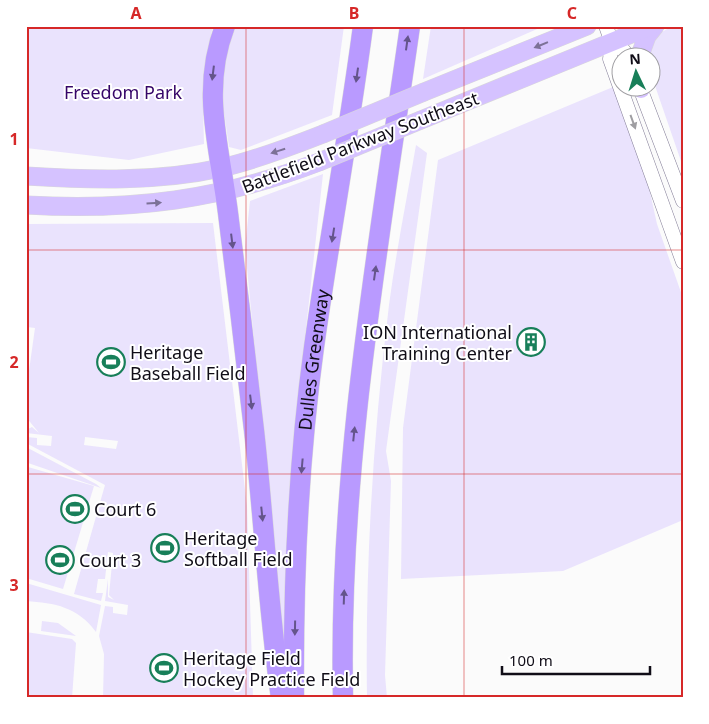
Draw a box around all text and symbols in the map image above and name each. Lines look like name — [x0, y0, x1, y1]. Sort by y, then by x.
text: A — [130, 2, 142, 24]
text: B — [349, 2, 359, 24]
text: C — [567, 2, 577, 24]
one-way arrow — [403, 35, 411, 51]
one-way arrow — [534, 41, 548, 49]
north arrow — [612, 48, 662, 98]
text: N — [629, 49, 641, 68]
one-way arrow — [209, 66, 217, 82]
one-way arrow — [353, 67, 361, 83]
park label: Freedom Park — [64, 80, 182, 104]
street label: Battlefield Parkway Southeast — [238, 85, 482, 198]
one-way arrow — [629, 115, 637, 130]
text: 1 — [9, 128, 19, 150]
one-way arrow — [270, 148, 285, 155]
one-way arrow — [146, 198, 162, 206]
one-way arrow — [328, 228, 336, 244]
one-way arrow — [228, 233, 236, 249]
one-way arrow — [371, 265, 379, 281]
street label: Dulles Greenway — [292, 287, 334, 432]
place label: ION International Training Center — [363, 320, 513, 365]
building icon: ION International Training Center — [516, 327, 546, 357]
place label: Heritage Baseball Field — [130, 340, 246, 385]
sports icon: Heritage Baseball Field — [96, 347, 126, 377]
text: 2 — [9, 351, 19, 373]
one-way arrow — [247, 394, 255, 410]
one-way arrow — [350, 426, 358, 442]
one-way arrow — [298, 458, 306, 474]
sports icon: Court 6 — [60, 494, 90, 524]
place label: Court 6 — [94, 497, 156, 521]
one-way arrow — [258, 506, 266, 522]
place label: Heritage Softball Field — [184, 526, 292, 571]
sports icon: Heritage Softball Field — [150, 533, 180, 563]
sports icon: Court 3 — [45, 545, 75, 575]
place label: Court 3 — [79, 548, 141, 572]
text: 3 — [9, 574, 19, 596]
one-way arrow — [340, 588, 348, 604]
one-way arrow — [290, 620, 298, 636]
scale bar — [502, 644, 649, 676]
place label: Heritage Field Hockey Practice Field — [183, 646, 360, 691]
text: 100 m — [509, 650, 553, 670]
sports icon: Heritage Field Hockey Practice Field — [149, 653, 179, 683]

